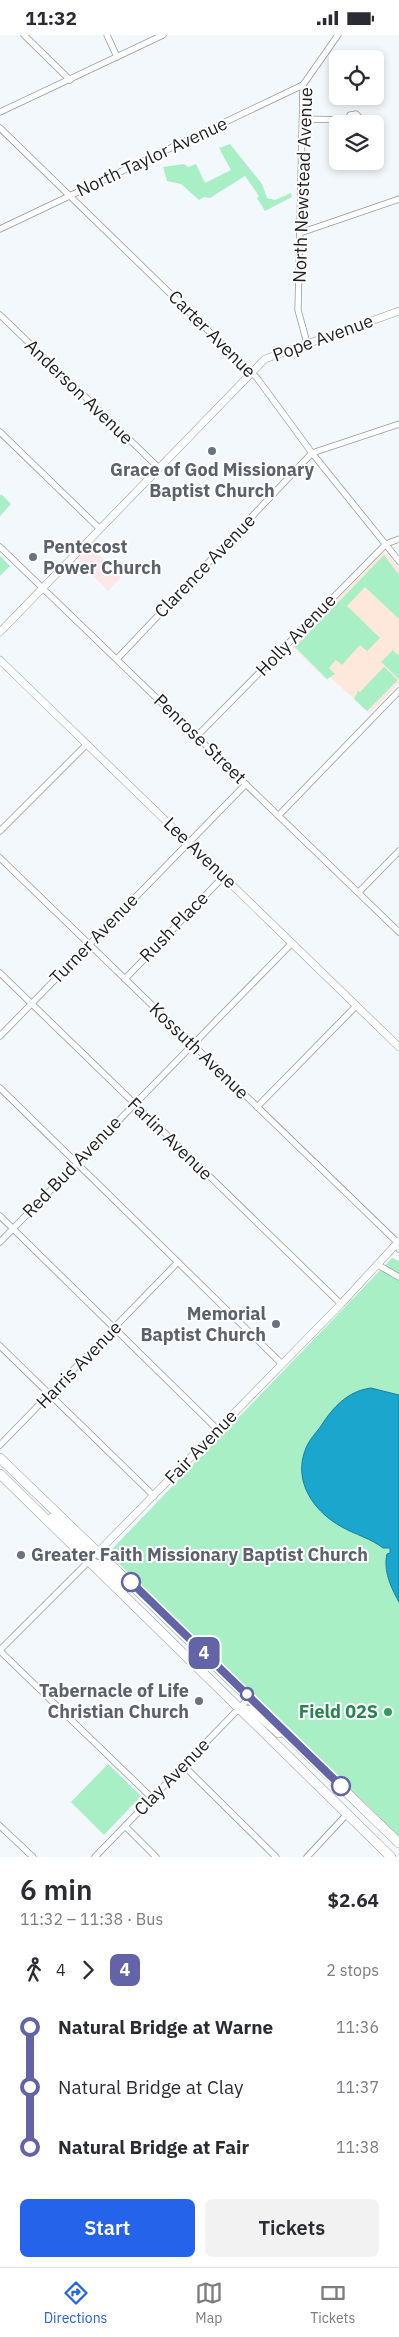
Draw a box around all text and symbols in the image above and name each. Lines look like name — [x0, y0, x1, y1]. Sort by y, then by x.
text: 11:32 — [25, 6, 77, 30]
map controls — [329, 50, 384, 170]
button: locate — [329, 50, 384, 105]
street label: North Newstead Avenue — [288, 87, 317, 283]
street label: North Taylor Avenue — [73, 111, 231, 202]
button: layers — [329, 115, 384, 170]
street label: Carter Avenue — [164, 285, 261, 382]
street label: Pope Avenue — [269, 309, 376, 366]
street label: Anderson Avenue — [20, 334, 139, 449]
marker: Grace of God Missionary Baptist Church — [206, 445, 218, 457]
place label: Grace of God Missionary Baptist Church — [110, 458, 314, 502]
street label: Clarence Avenue — [149, 509, 260, 622]
place label: Pentecost Power Church — [43, 535, 161, 579]
marker: Pentecost Power Church — [27, 551, 39, 563]
street label: Holly Avenue — [251, 589, 341, 681]
street label: Penrose Street — [149, 689, 251, 788]
street label: Lee Avenue — [159, 812, 242, 893]
street label: Rush Place — [134, 886, 213, 967]
street label: Turner Avenue — [45, 888, 143, 989]
street label: Kossuth Avenue — [145, 997, 254, 1104]
street label: Farlin Avenue — [123, 1092, 218, 1185]
street label: Red Bud Avenue — [17, 1111, 126, 1222]
place label: Memorial Baptist Church — [140, 1302, 267, 1346]
street label: Harris Avenue — [31, 1316, 126, 1413]
marker: Memorial Baptist Church — [270, 1318, 282, 1330]
street label: Fair Avenue — [160, 1405, 242, 1489]
place label: Greater Faith Missionary Baptist Church — [31, 1543, 368, 1566]
marker: Greater Faith Missionary Baptist Church — [15, 1549, 27, 1561]
unlabelled marker — [121, 1572, 141, 1592]
line badge: 4 — [188, 1637, 220, 1669]
text: 4 — [199, 1641, 209, 1664]
place label: Tabernacle of Life Christian Church — [39, 1679, 189, 1723]
unlabelled marker — [240, 1687, 254, 1701]
marker: Tabernacle of Life Christian Church — [193, 1695, 205, 1707]
place label: Field 02S — [299, 1700, 378, 1723]
marker: Field 02S — [382, 1706, 394, 1718]
street label: Clay Avenue — [129, 1733, 214, 1820]
unlabelled marker — [331, 1776, 351, 1796]
text: 6 min — [20, 1871, 92, 1908]
text: $2.64 — [327, 1888, 379, 1912]
text: 11:32 – 11:38 · Bus — [20, 1909, 163, 1929]
icon: walk — [20, 1956, 48, 1984]
icon: forward — [74, 1956, 102, 1984]
text: 4 — [120, 1958, 130, 1981]
text: 4 — [56, 1960, 66, 1980]
text: 2 stops — [326, 1960, 379, 1980]
text: Natural Bridge at Warne — [58, 2015, 273, 2039]
text: 11:36 — [336, 2017, 379, 2037]
text: Natural Bridge at Clay — [58, 2075, 244, 2099]
text: 11:37 — [336, 2077, 379, 2097]
text: Natural Bridge at Fair — [58, 2135, 249, 2159]
text: 11:38 — [336, 2137, 379, 2157]
button: Start — [20, 2199, 195, 2257]
button: Tickets — [205, 2199, 379, 2257]
tab: Directions — [44, 2279, 107, 2327]
tab: Map — [195, 2279, 223, 2327]
tab: Tickets — [310, 2279, 355, 2327]

